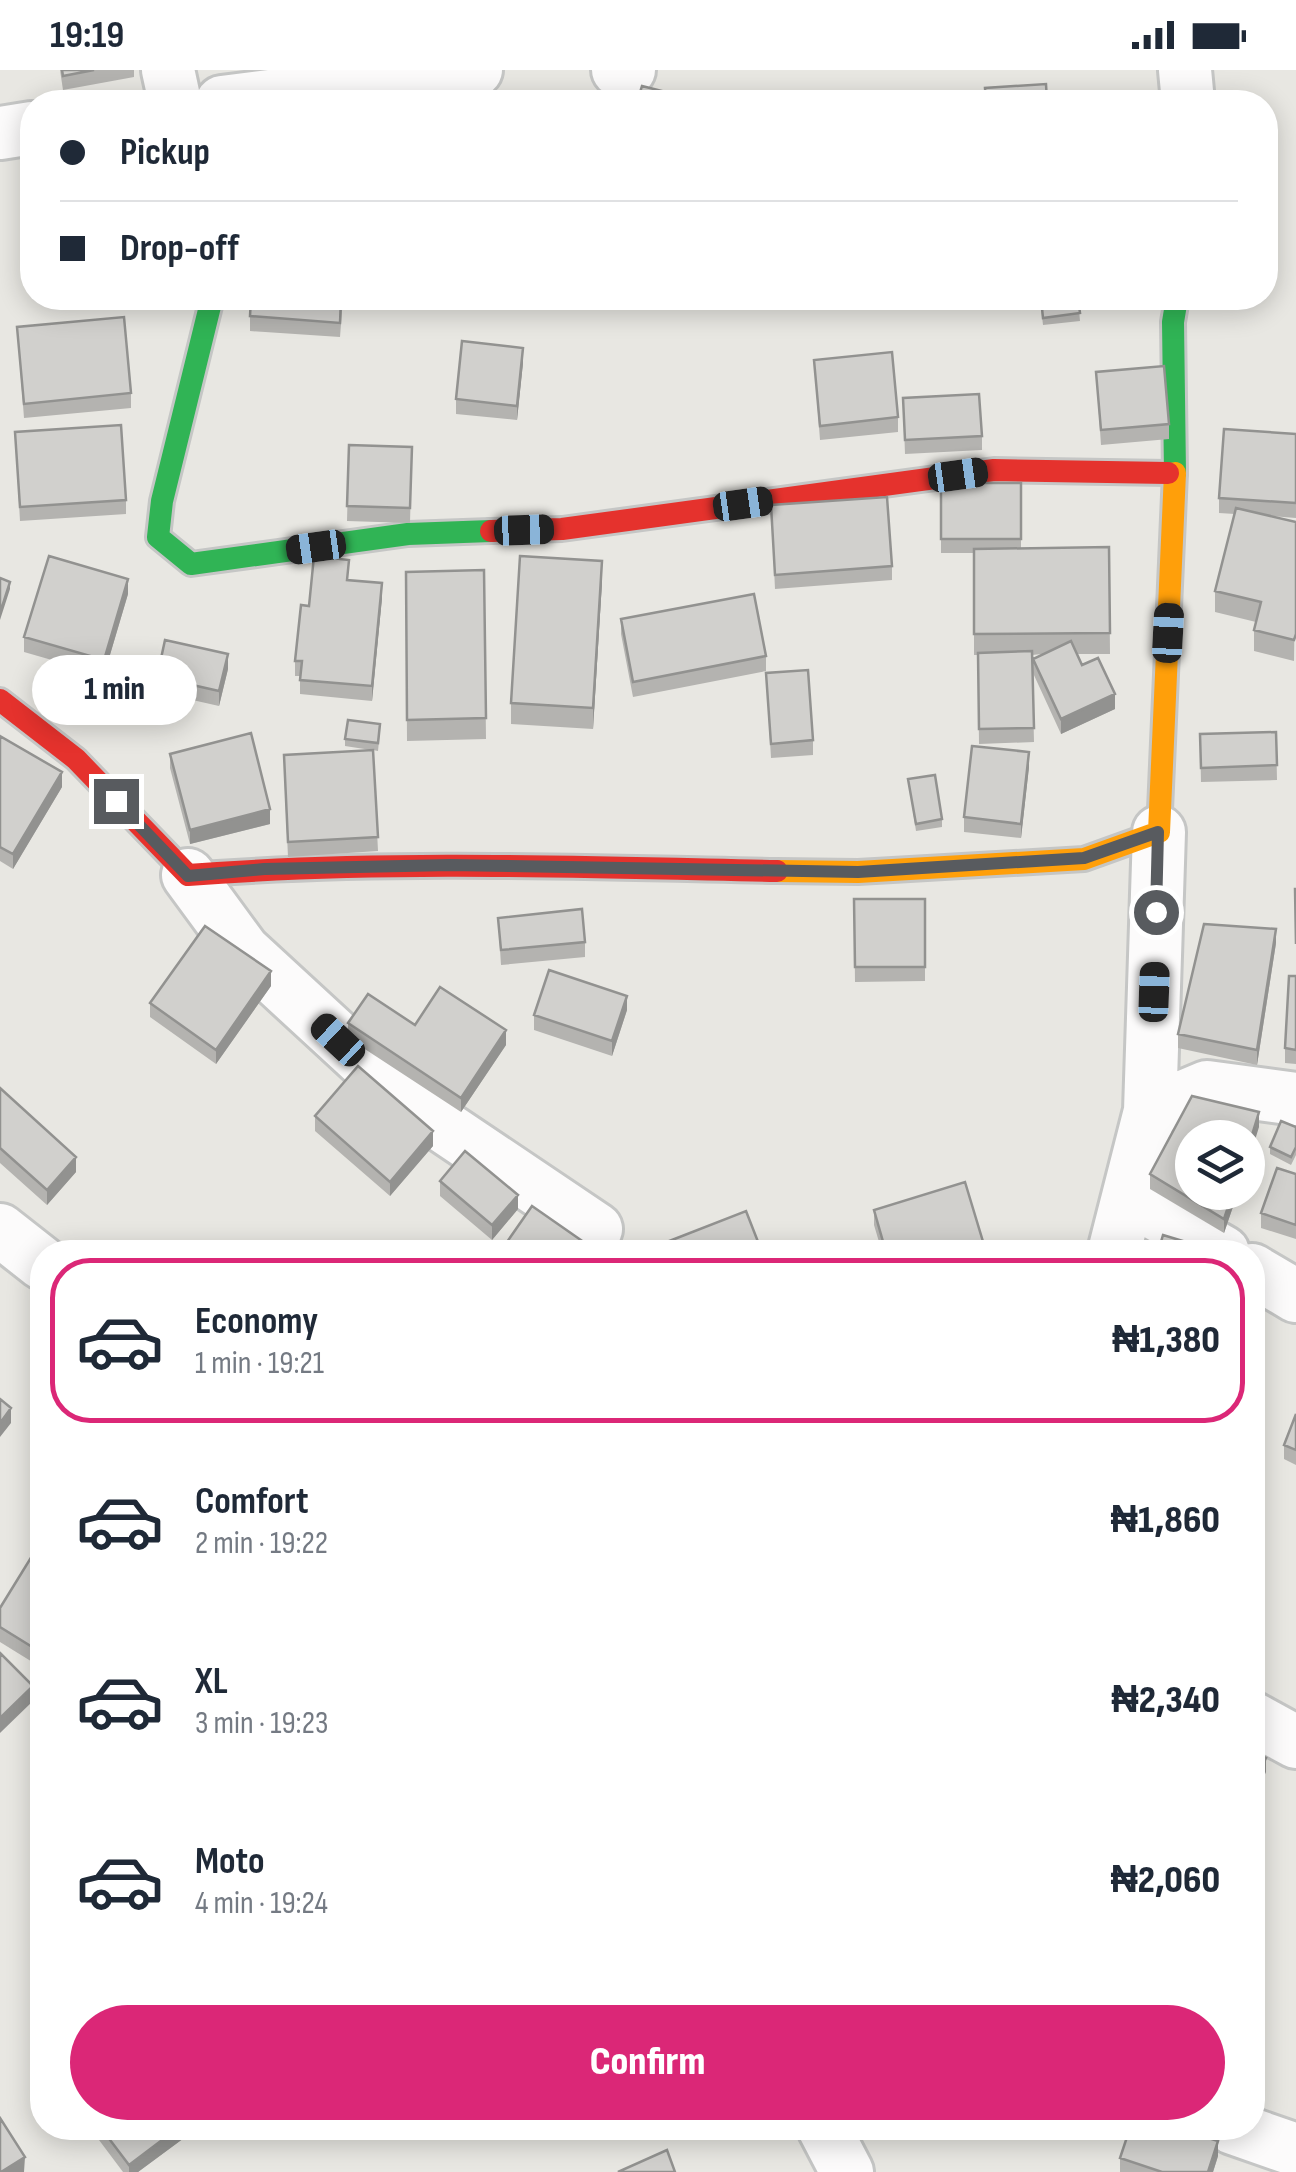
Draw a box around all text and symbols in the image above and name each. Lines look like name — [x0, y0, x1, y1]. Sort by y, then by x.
text: 19:19 — [50, 13, 124, 58]
text: Pickup — [120, 130, 210, 175]
text: Drop-off — [120, 226, 239, 271]
car — [926, 456, 990, 494]
car — [711, 485, 775, 523]
car — [493, 514, 555, 546]
car — [284, 528, 348, 566]
car — [1151, 602, 1185, 664]
callout: 1 min — [34, 656, 198, 726]
text: 1 min — [84, 670, 145, 709]
route end — [94, 779, 139, 824]
route start — [1134, 890, 1179, 935]
car — [1138, 961, 1170, 1023]
car — [306, 1009, 370, 1071]
map controls — [1175, 1120, 1265, 1210]
button: layers — [1175, 1120, 1265, 1210]
icon: car — [75, 1296, 165, 1386]
text: Economy — [195, 1299, 318, 1344]
text: ₦1,380 — [1112, 1318, 1220, 1363]
text: 1 min · 19:21 — [195, 1344, 324, 1383]
icon: car — [75, 1476, 165, 1566]
text: Comfort — [195, 1479, 309, 1524]
text: ₦1,860 — [1111, 1498, 1220, 1543]
text: 2 min · 19:22 — [195, 1524, 328, 1563]
icon: car — [75, 1656, 165, 1746]
text: XL — [195, 1659, 228, 1704]
text: ₦2,340 — [1111, 1678, 1220, 1723]
text: 3 min · 19:23 — [195, 1704, 328, 1743]
icon: car — [75, 1836, 165, 1926]
text: Moto — [195, 1839, 265, 1884]
text: ₦2,060 — [1110, 1858, 1220, 1903]
text: 4 min · 19:24 — [195, 1884, 328, 1923]
button: Confirm — [70, 2005, 1225, 2120]

